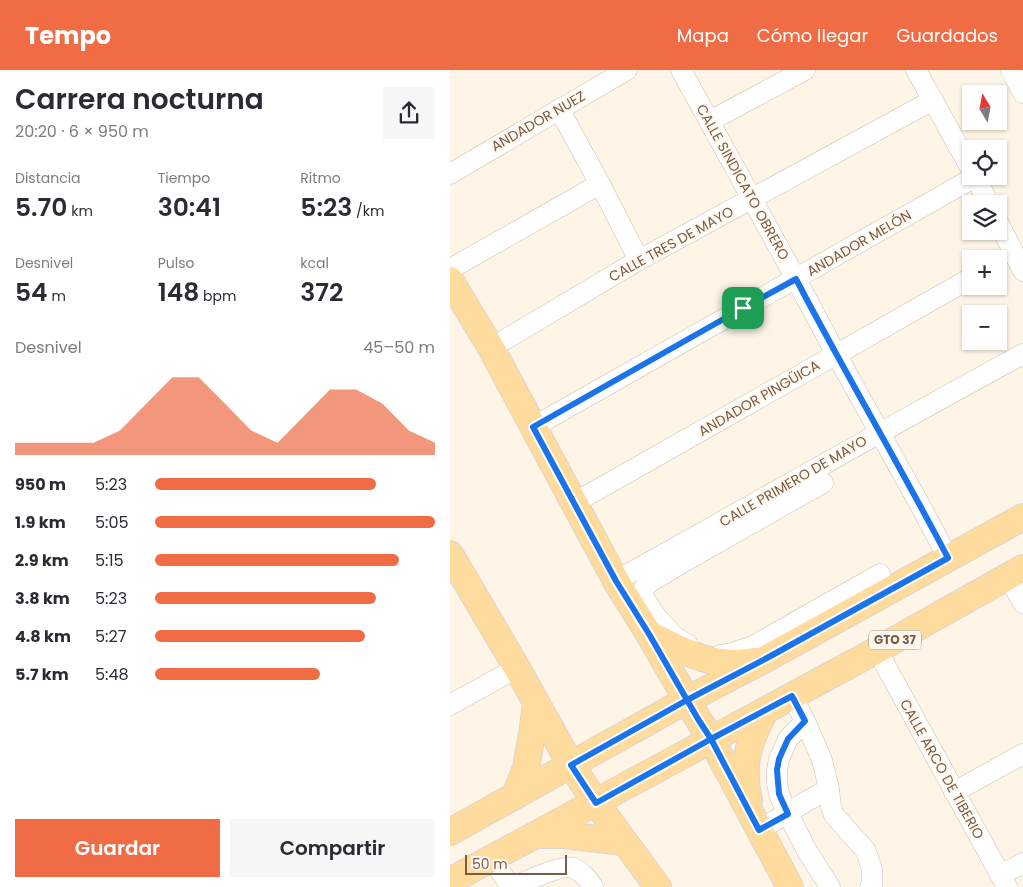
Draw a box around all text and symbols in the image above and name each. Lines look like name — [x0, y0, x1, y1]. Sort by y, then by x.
text: Tempo — [25, 19, 111, 52]
text: Mapa — [677, 23, 729, 48]
text: Cómo llegar — [757, 23, 868, 48]
text: Guardados — [896, 23, 998, 48]
text: Carrera nocturna — [15, 80, 264, 119]
north arrow — [962, 85, 1008, 130]
map controls — [962, 85, 1007, 350]
street label: ANDADOR NUEZ — [487, 86, 589, 156]
button: share — [383, 87, 435, 139]
street label: CALLE SINDICATO OBRERO — [692, 100, 794, 264]
text: 20:20 · 6 × 950 m — [15, 120, 149, 143]
button: locate — [962, 140, 1007, 185]
text: Distancia — [15, 168, 81, 188]
text: Tiempo — [158, 168, 210, 188]
text: Ritmo — [300, 168, 341, 188]
text: 5.70 — [15, 190, 67, 225]
text: 30:41 — [158, 190, 221, 225]
text: 5:23 — [300, 190, 352, 225]
button: layers — [962, 195, 1007, 240]
text: km — [67, 201, 93, 221]
text: /km — [352, 201, 384, 221]
street label: CALLE TRES DE MAYO — [605, 201, 737, 287]
street label: ANDADOR MELÓN — [803, 205, 915, 281]
button: + — [962, 250, 1007, 295]
text: Desnivel — [15, 253, 73, 273]
text: Pulso — [158, 253, 194, 273]
text: kcal — [300, 253, 329, 273]
text: 54 — [15, 275, 48, 310]
text: 148 — [158, 275, 199, 310]
text: 372 — [300, 275, 343, 310]
text: m — [48, 286, 66, 306]
text: bpm — [199, 286, 236, 306]
pin — [722, 287, 764, 329]
icon: arrive — [729, 294, 757, 322]
button: − — [962, 305, 1007, 350]
text: Desnivel — [15, 336, 82, 359]
text: 45–50 m — [363, 336, 435, 359]
street label: ANDADOR PINGÜICA — [695, 355, 823, 441]
street label: CALLE PRIMERO DE MAYO — [716, 431, 870, 531]
text: 950 m — [15, 473, 66, 496]
text: 5:23 — [95, 473, 127, 496]
text: 1.9 km — [15, 511, 66, 534]
text: 5:05 — [95, 511, 129, 534]
text: 2.9 km — [15, 549, 69, 572]
text: 5:15 — [95, 549, 124, 572]
text: 3.8 km — [15, 587, 70, 610]
text: 5:23 — [95, 587, 127, 610]
text: 4.8 km — [15, 625, 71, 648]
text: 5:27 — [95, 625, 126, 648]
road number: GTO 37 — [869, 630, 921, 650]
text: 5.7 km — [15, 663, 69, 686]
text: 5:48 — [95, 663, 129, 686]
street label: CALLE ARCO DE TIBERIO — [895, 695, 989, 843]
button: Guardar — [15, 819, 220, 877]
button: Compartir — [230, 819, 435, 877]
scale bar — [465, 852, 568, 875]
text: 50 m — [472, 854, 508, 874]

